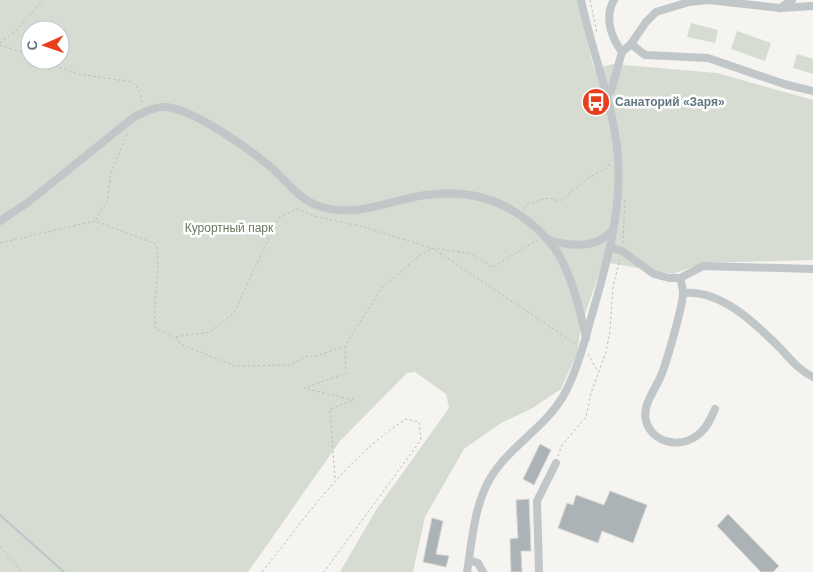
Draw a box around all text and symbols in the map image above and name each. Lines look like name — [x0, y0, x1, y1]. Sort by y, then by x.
north arrow — [20, 20, 70, 70]
text: С — [24, 40, 40, 51]
bus stop icon: Санаторий «Заря» — [581, 87, 611, 117]
place label: Санаторий «Заря» — [615, 95, 725, 109]
park label: Курортный парк — [185, 221, 274, 235]

